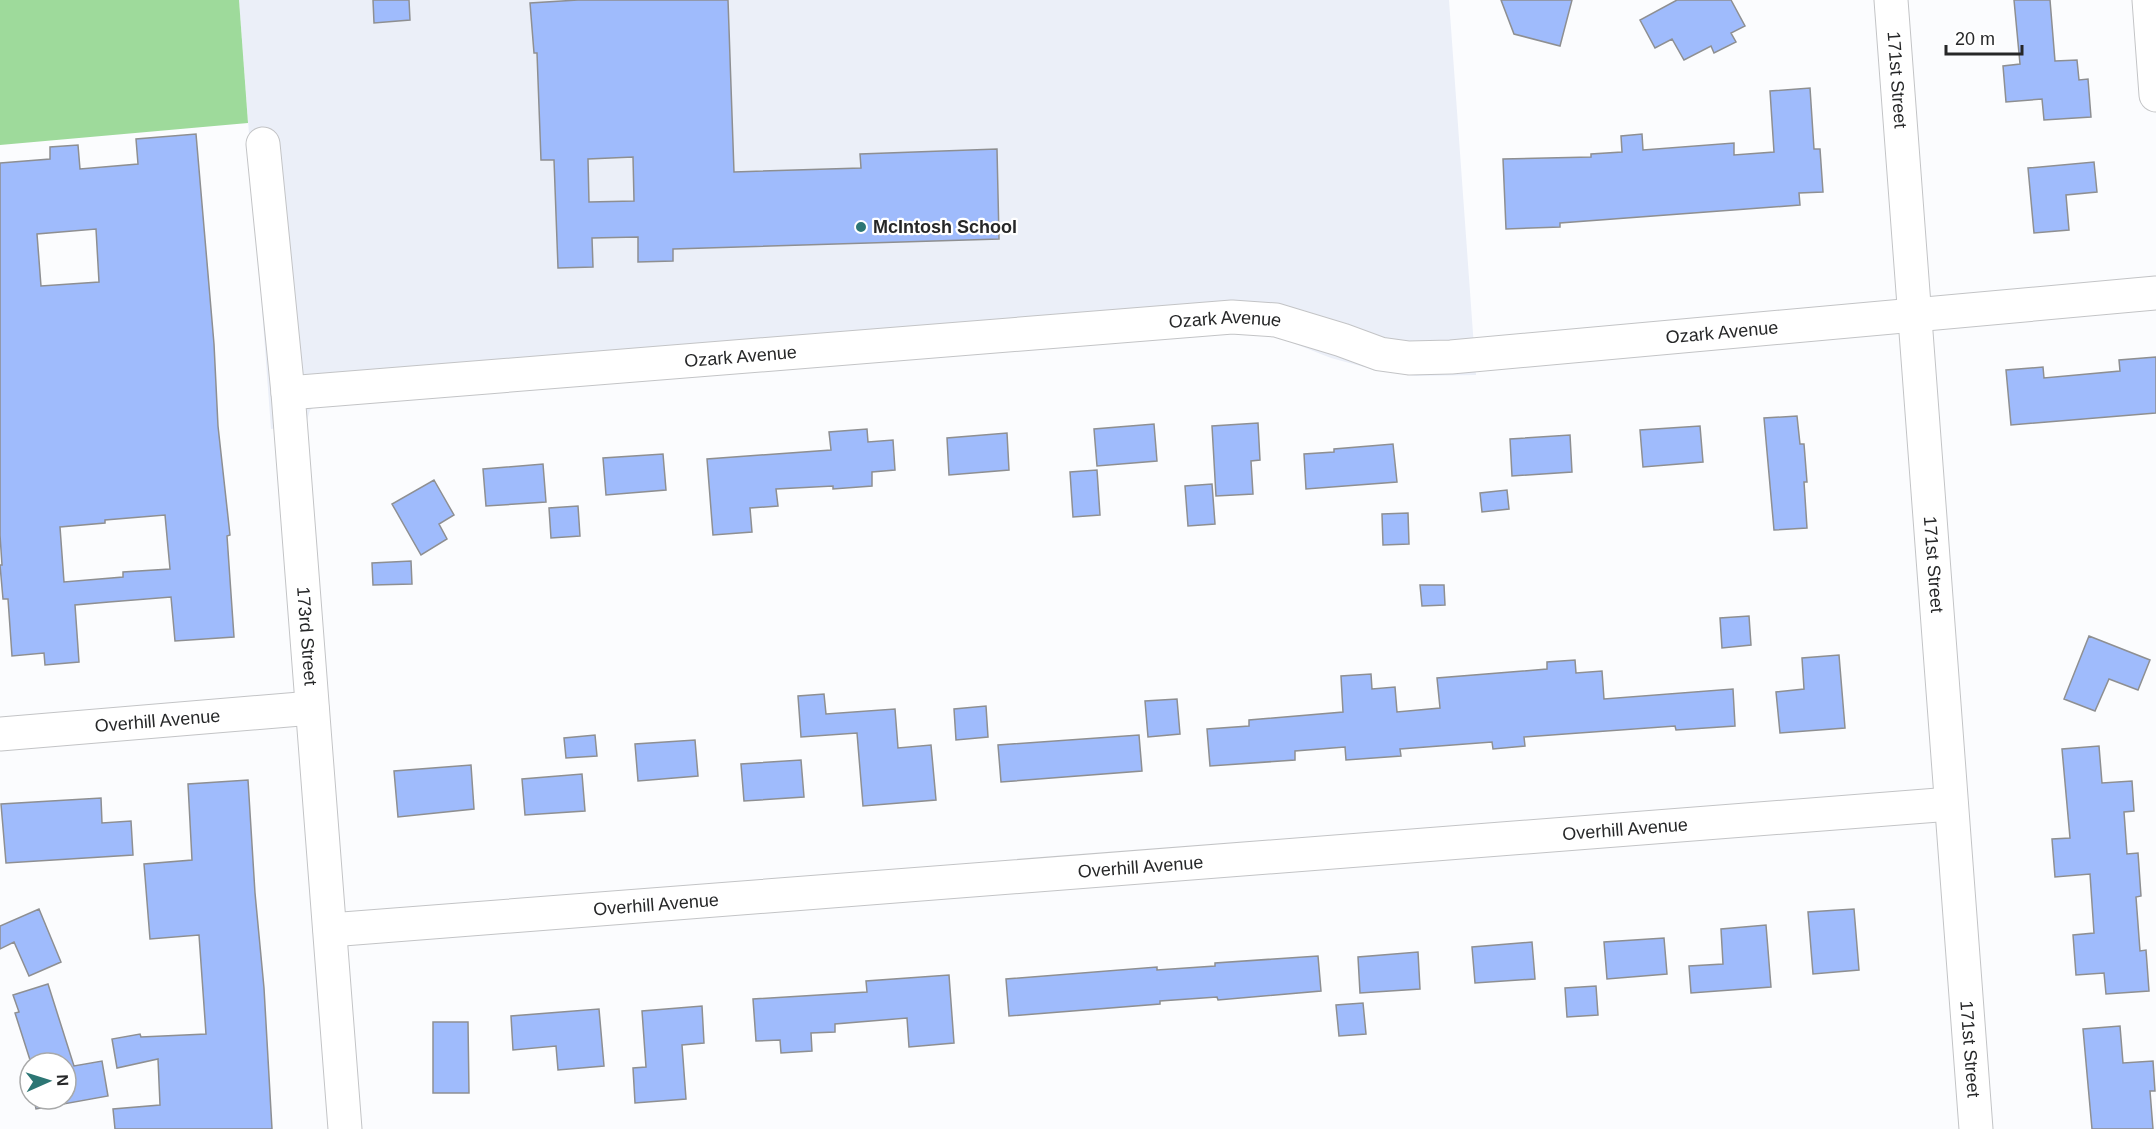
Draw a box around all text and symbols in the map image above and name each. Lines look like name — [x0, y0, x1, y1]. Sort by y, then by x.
scale bar — [1946, 18, 2022, 56]
text: 20 m — [1955, 29, 1995, 49]
street label: 171st Street — [1883, 31, 1911, 129]
place label: McIntosh School — [873, 217, 1017, 237]
marker: McIntosh School — [854, 220, 868, 234]
street label: Ozark Avenue — [1168, 307, 1284, 332]
street label: Ozark Avenue — [1665, 317, 1779, 347]
street label: Ozark Avenue — [684, 342, 798, 371]
street label: 171st Street — [1920, 515, 1947, 614]
street label: 173rd Street — [293, 586, 321, 686]
street label: Overhill Avenue — [94, 706, 221, 736]
street label: Overhill Avenue — [1562, 814, 1689, 844]
street label: Overhill Avenue — [1077, 852, 1204, 882]
street label: Overhill Avenue — [593, 890, 720, 920]
street label: 171st Street — [1956, 1000, 1984, 1098]
north arrow — [18, 1051, 78, 1111]
text: N — [54, 1074, 71, 1086]

